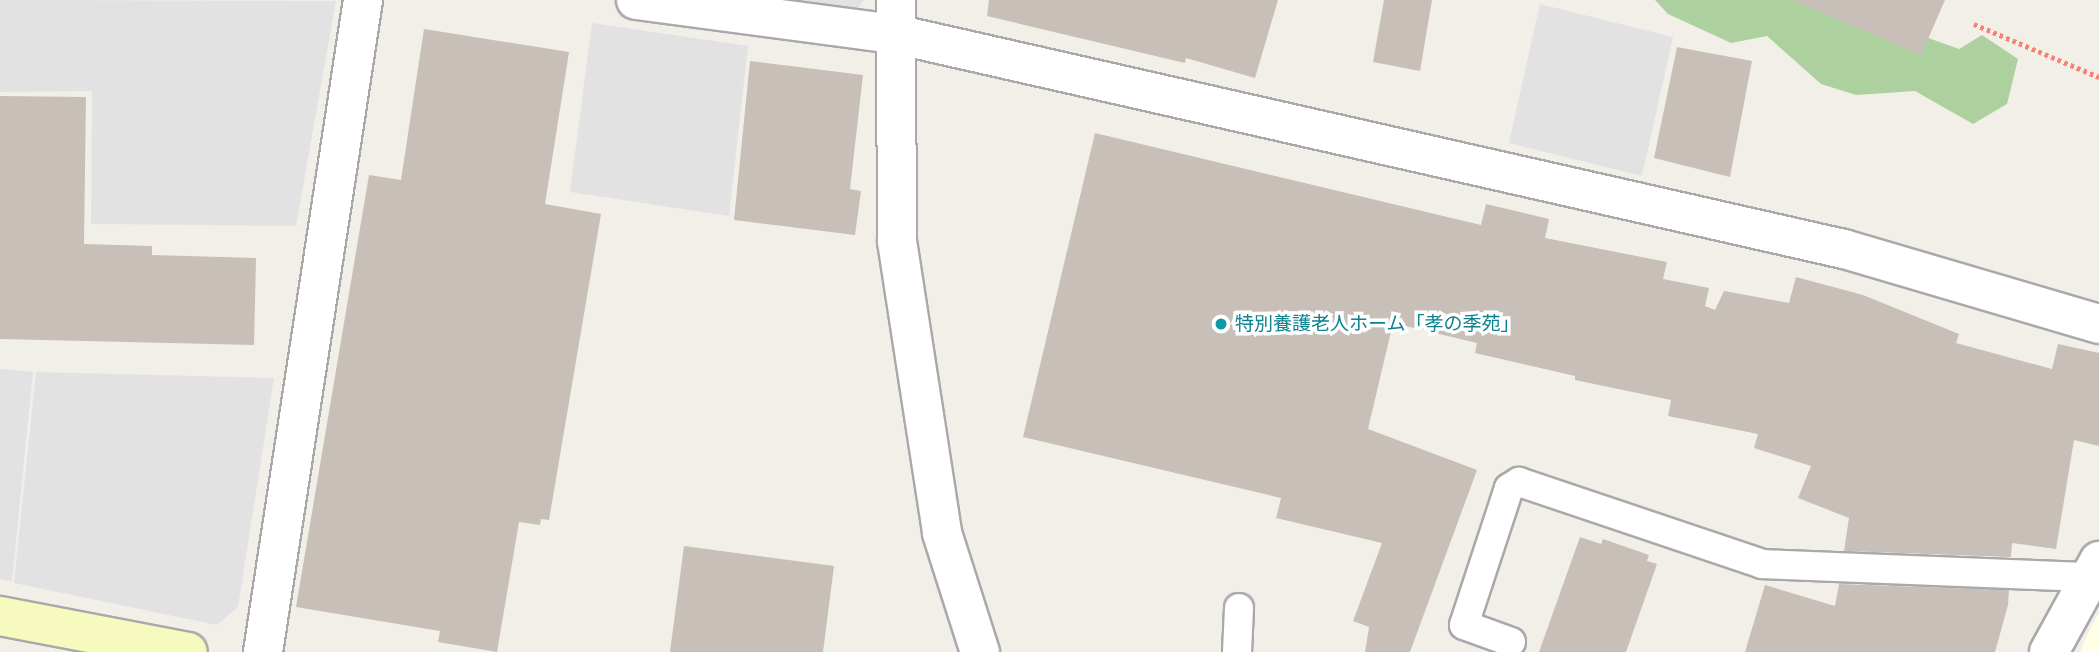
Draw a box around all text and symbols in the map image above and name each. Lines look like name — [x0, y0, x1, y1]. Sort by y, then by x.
place label: 特別養護老人ホーム「孝の季苑」 — [1235, 313, 1520, 335]
marker: 特別養護老人ホーム「孝の季苑」 — [1213, 316, 1229, 332]

